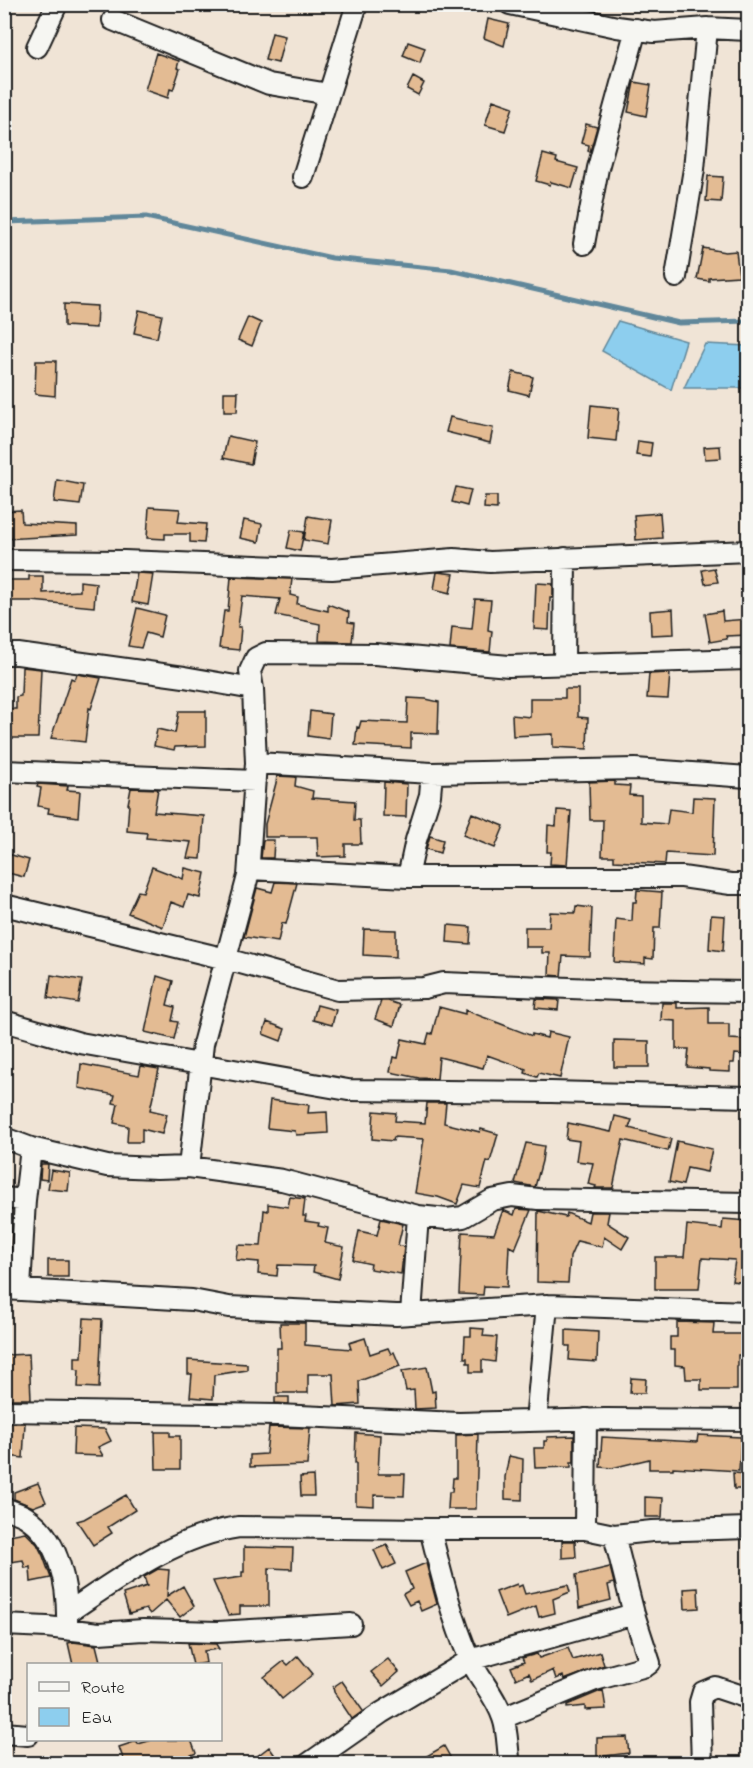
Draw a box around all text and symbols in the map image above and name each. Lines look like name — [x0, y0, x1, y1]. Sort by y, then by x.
legend — [27, 1663, 222, 1741]
text: Route — [81, 1676, 126, 1702]
text: Eau — [81, 1706, 112, 1732]

